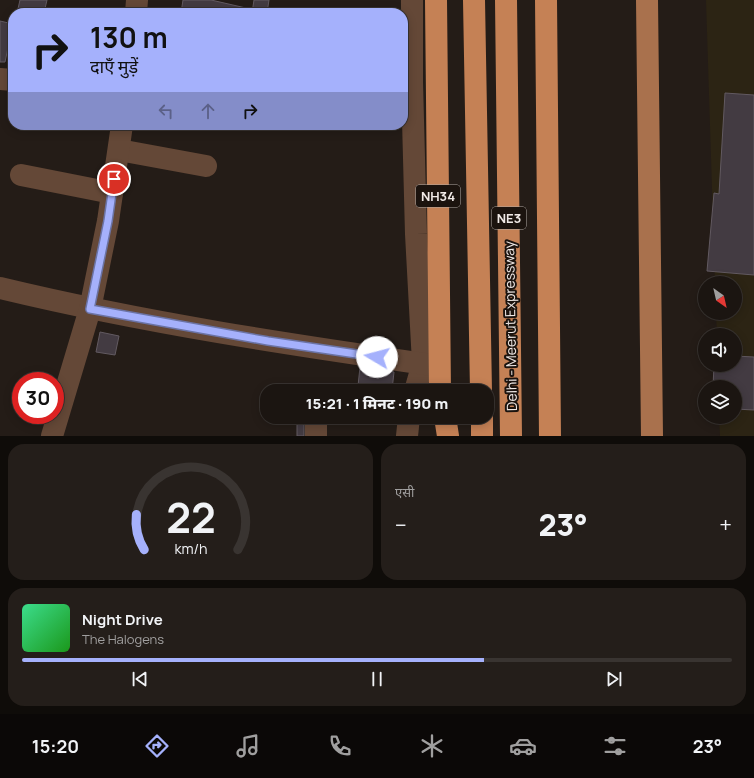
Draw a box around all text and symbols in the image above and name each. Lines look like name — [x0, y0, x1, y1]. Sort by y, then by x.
text: 130 m — [90, 18, 168, 56]
icon: right — [24, 24, 76, 76]
text: दाएँ मुड़ें — [90, 54, 138, 78]
icon: left — [155, 100, 177, 122]
icon: ahead — [197, 100, 219, 122]
icon: right — [239, 100, 261, 122]
pin — [97, 162, 131, 196]
icon: arrive — [103, 168, 125, 190]
road number: NH34 — [416, 185, 460, 207]
road number: NE3 — [492, 207, 526, 229]
street label: Delhi - Meerut Expressway — [499, 240, 521, 411]
north arrow — [698, 276, 742, 320]
map controls — [698, 276, 742, 424]
button: sound — [698, 328, 742, 372]
position arrow — [356, 336, 398, 378]
speed limit sign: 30 — [12, 372, 64, 424]
button: layers — [698, 380, 742, 424]
text: 15:21 · 1 मिनट · 190 m — [306, 393, 448, 414]
text: एसी — [395, 483, 414, 501]
text: 22 — [166, 489, 215, 545]
text: 23° — [538, 504, 588, 545]
text: − — [395, 510, 407, 540]
text: + — [719, 510, 732, 540]
text: km/h — [174, 539, 207, 558]
text: Night Drive — [82, 609, 163, 630]
text: The Halogens — [82, 630, 164, 648]
icon: previous — [129, 668, 151, 690]
icon: pause — [366, 668, 388, 690]
icon: next — [603, 668, 625, 690]
icon: directions — [143, 732, 171, 760]
icon: music — [234, 732, 262, 760]
icon: phone — [326, 732, 354, 760]
icon: climate — [418, 732, 446, 760]
icon: car — [509, 732, 537, 760]
icon: filters — [601, 732, 629, 760]
text: 15:20 — [32, 734, 79, 758]
text: 23° — [693, 734, 722, 758]

